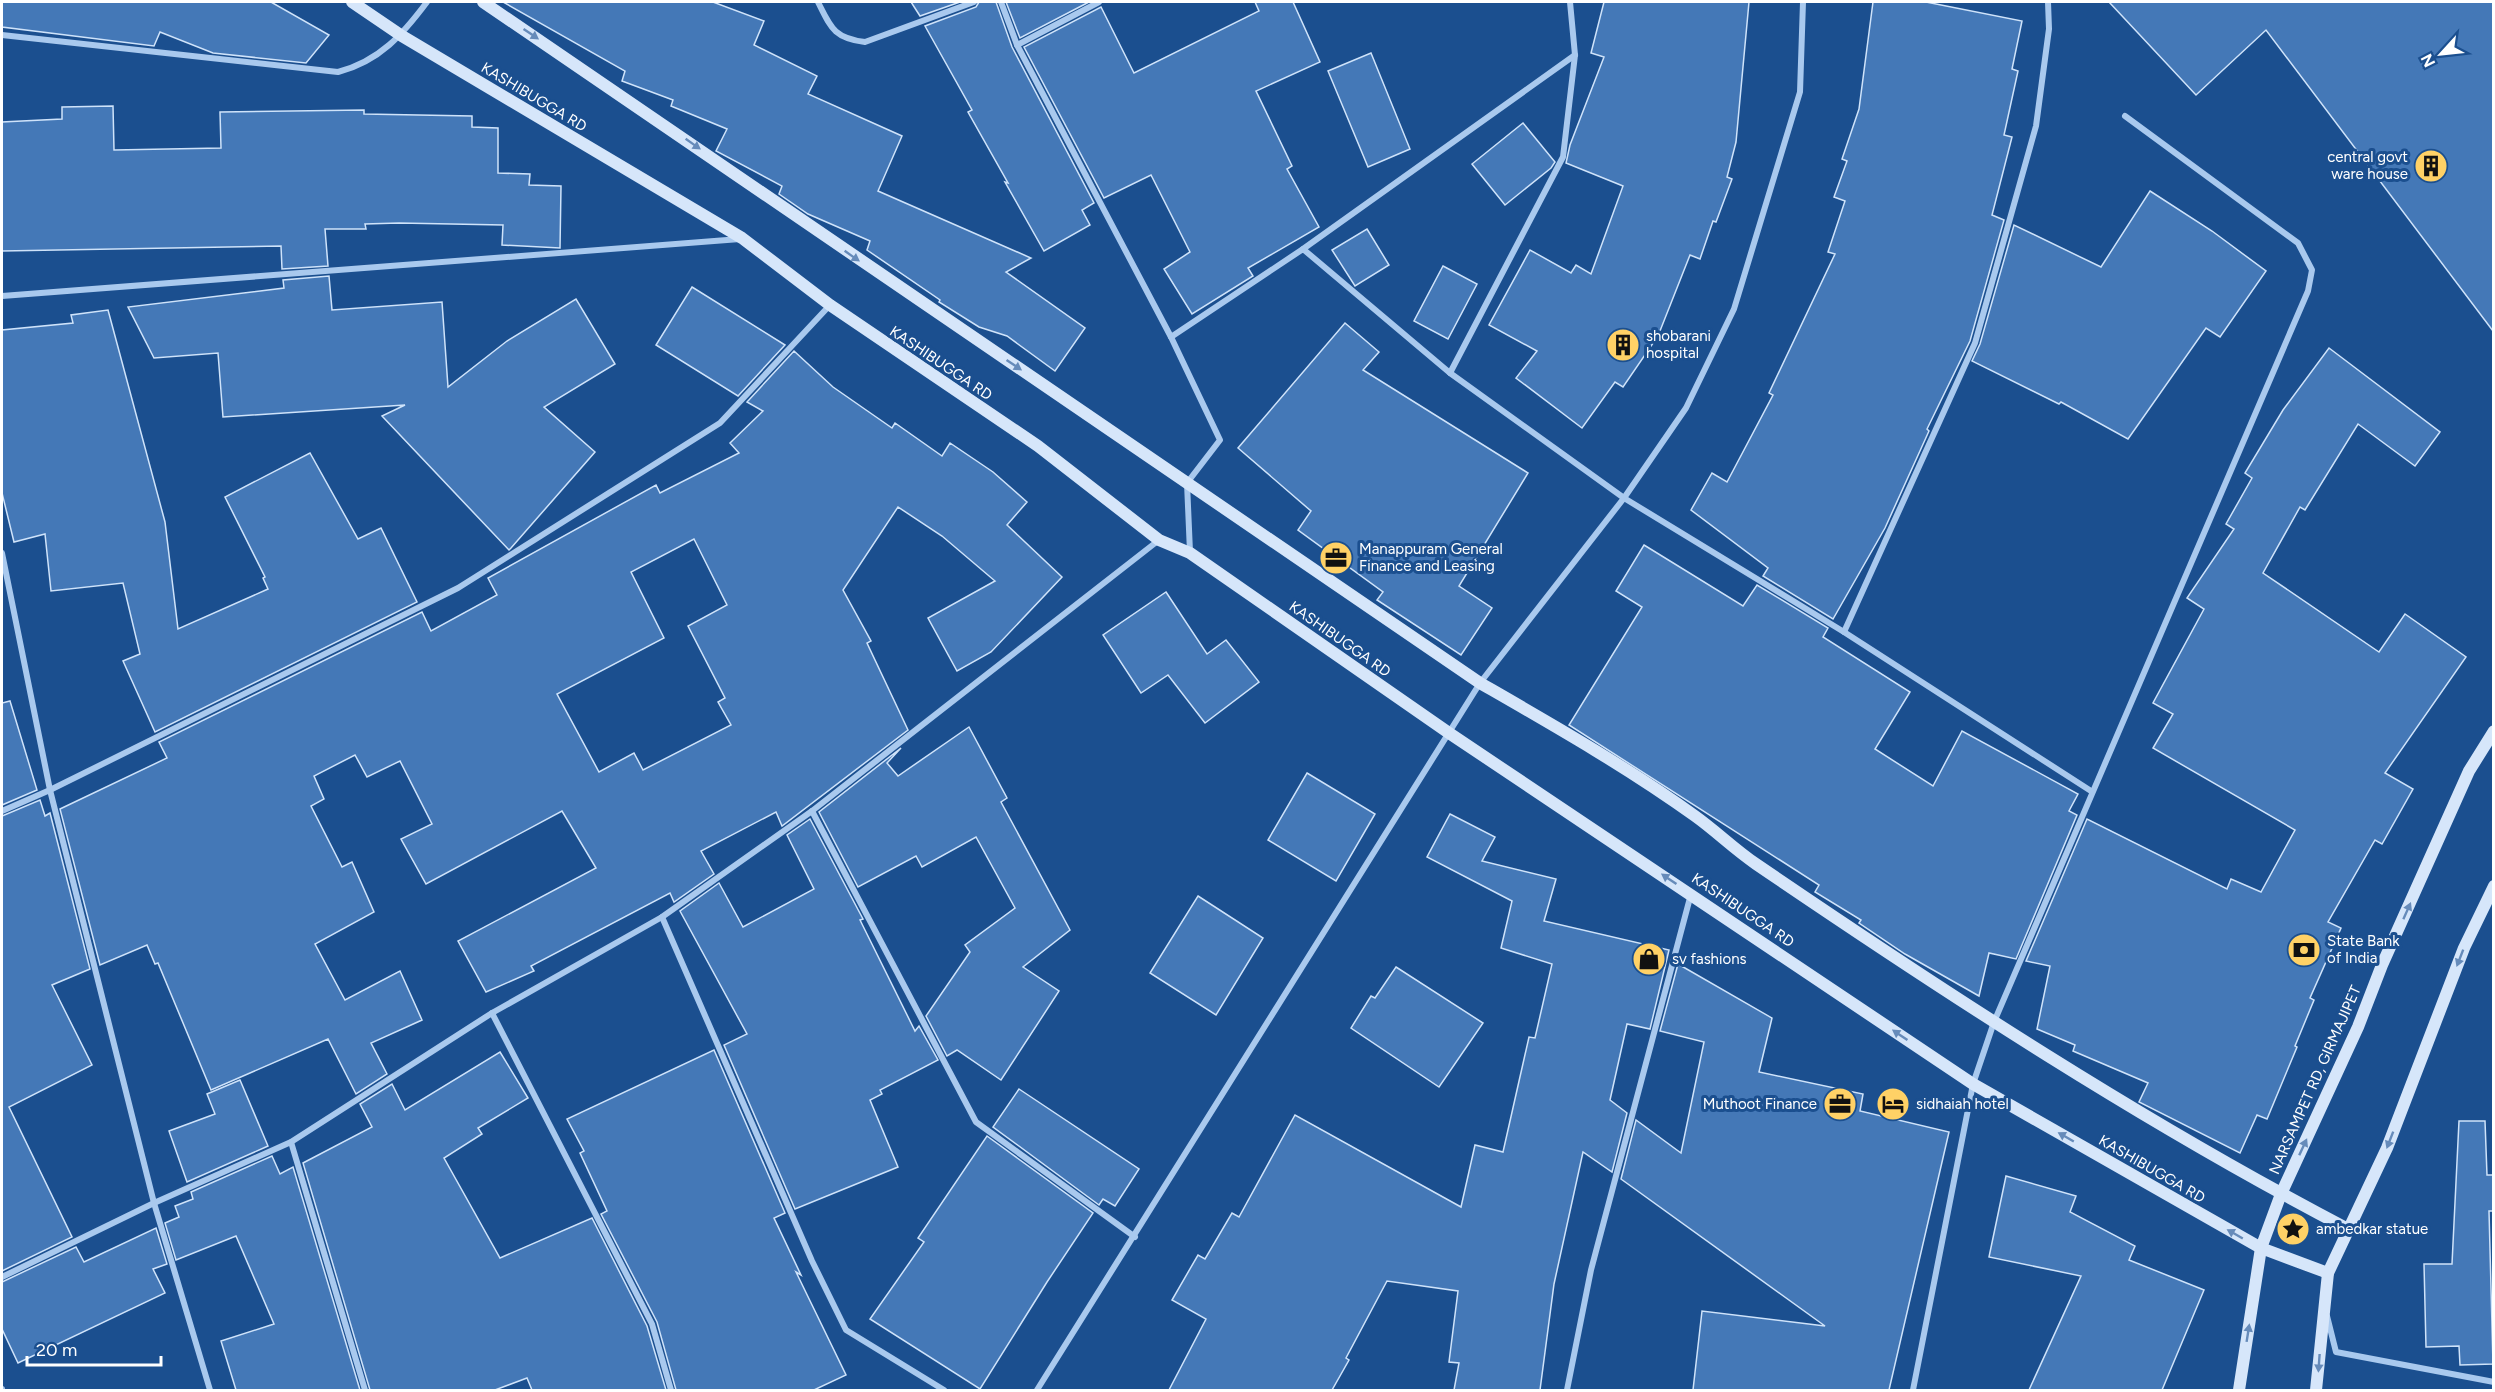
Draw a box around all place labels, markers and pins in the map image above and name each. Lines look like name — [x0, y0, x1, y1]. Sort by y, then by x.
place label: central govt ware house — [2327, 148, 2408, 183]
building icon: central govt ware house — [2413, 148, 2449, 184]
building icon: shobarani hospital — [1605, 327, 1641, 363]
place label: shobarani hospital — [1646, 327, 1711, 362]
office icon: Manappuram General Finance and Leasing — [1318, 540, 1354, 576]
place label: Manappuram General Finance and Leasing — [1359, 540, 1503, 575]
bank icon: State Bank of India — [2286, 932, 2322, 968]
place label: State Bank of India — [2327, 932, 2400, 967]
shop icon: sv fashions — [1631, 941, 1667, 977]
place label: sv fashions — [1672, 950, 1747, 968]
office icon: Muthoot Finance — [1822, 1086, 1858, 1122]
hotel icon: sidhaiah hotel — [1875, 1086, 1911, 1122]
place label: Muthoot Finance — [1703, 1095, 1817, 1113]
place label: sidhaiah hotel — [1916, 1095, 2009, 1113]
place icon: ambedkar statue — [2275, 1211, 2311, 1247]
place label: ambedkar statue — [2316, 1220, 2428, 1238]

